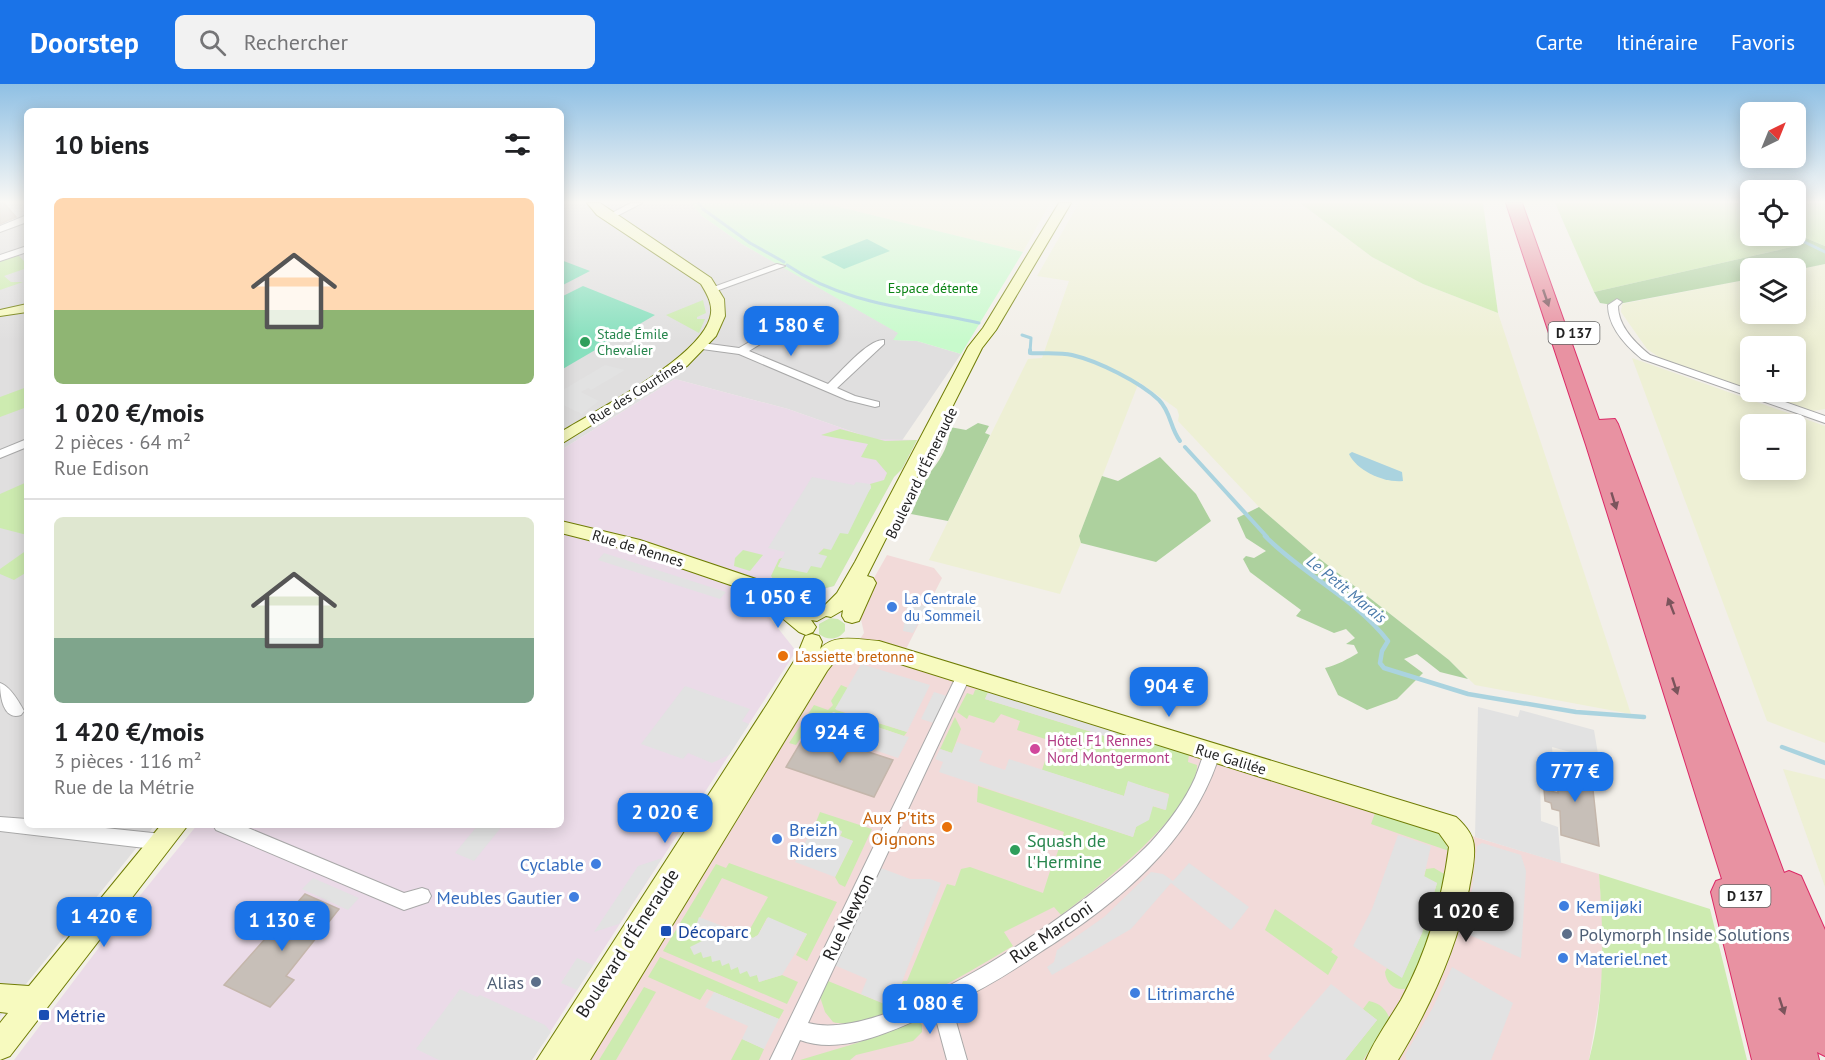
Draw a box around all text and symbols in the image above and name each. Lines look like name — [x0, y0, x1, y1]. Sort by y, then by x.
search box — [175, 15, 595, 69]
text: Doorstep — [30, 24, 139, 61]
icon: search — [196, 26, 229, 59]
text: Rechercher — [244, 28, 348, 56]
text: Carte — [1536, 29, 1583, 56]
text: Itinéraire — [1616, 29, 1698, 56]
text: Favoris — [1731, 29, 1795, 56]
north arrow — [1740, 102, 1806, 168]
map controls — [1740, 102, 1806, 480]
text: 10 biens — [54, 128, 149, 161]
icon: filters — [501, 128, 534, 161]
button: locate — [1740, 180, 1806, 246]
icon: home — [240, 237, 348, 345]
button: layers — [1740, 258, 1806, 324]
park label: Espace détente — [888, 279, 978, 297]
one-way arrow — [1542, 289, 1552, 307]
pin: 1 580 € — [736, 306, 846, 357]
text: 1 580 € — [758, 312, 824, 338]
road number: D 137 — [1548, 322, 1600, 344]
place label: Stade Émile Chevalier — [597, 325, 668, 359]
marker: Stade Émile Chevalier — [578, 335, 592, 349]
button: + — [1740, 336, 1806, 402]
street label: Rue des Courtines — [586, 356, 687, 428]
text: 1 020 €/mois — [54, 396, 204, 429]
street label: Boulevard d'Émeraude — [881, 404, 961, 542]
button: − — [1740, 414, 1806, 480]
text: 2 pièces · 64 m² — [54, 429, 191, 455]
text: Rue Edison — [54, 455, 149, 481]
one-way arrow — [1610, 492, 1619, 510]
street label: Rue de Rennes — [590, 525, 686, 571]
water label: Le Petit Marais — [1303, 551, 1391, 628]
icon: home — [240, 556, 348, 664]
pin: 1 050 € — [723, 578, 833, 629]
text: 1 050 € — [745, 584, 811, 610]
place label: La Centrale du Sommeil — [904, 589, 981, 625]
one-way arrow — [1666, 596, 1676, 614]
marker: La Centrale du Sommeil — [885, 600, 899, 614]
place label: L'assiette bretonne — [795, 647, 914, 666]
marker: L'assiette bretonne — [776, 649, 790, 663]
pin: 904 € — [1127, 667, 1211, 718]
text: 904 € — [1144, 673, 1194, 699]
one-way arrow — [1671, 677, 1680, 695]
pin: 924 € — [798, 713, 882, 764]
text: 1 420 €/mois — [54, 715, 204, 748]
text: 924 € — [815, 719, 865, 745]
place label: Hôtel F1 Rennes Nord Montgermont — [1047, 731, 1170, 767]
street label: Rue Galilée — [1193, 739, 1269, 779]
marker: Hôtel F1 Rennes Nord Montgermont — [1028, 742, 1042, 756]
text: 3 pièces · 116 m² — [54, 748, 202, 774]
pin: 777 € — [1533, 752, 1617, 803]
text: 777 € — [1550, 758, 1600, 784]
text: Rue de la Métrie — [54, 774, 194, 800]
pin: 2 020 € — [610, 793, 720, 844]
text: 2 020 € — [632, 799, 698, 825]
place label: Aux P'tits Oignons — [863, 806, 935, 850]
place label: Breizh Riders — [789, 818, 838, 862]
marker: Aux P'tits Oignons — [940, 820, 954, 834]
place label: Squash de l'Hermine — [1027, 829, 1106, 873]
marker: Breizh Riders — [770, 832, 784, 846]
marker: Squash de l'Hermine — [1008, 843, 1022, 857]
place label: Cyclable — [520, 853, 584, 876]
marker: Cyclable — [589, 857, 603, 871]
street label: Boulevard d'Émeraude — [570, 864, 684, 1022]
street label: Rue Newton — [817, 870, 879, 964]
road number: D 137 — [1720, 885, 1770, 907]
place label: Meubles Gautier — [437, 886, 562, 909]
marker: Meubles Gautier — [567, 890, 581, 904]
pin: 1 020 € — [1411, 892, 1521, 943]
place label: Kemijøki — [1576, 895, 1643, 918]
street label: Rue Marconi — [1005, 896, 1097, 968]
pin: 1 420 € — [49, 897, 159, 948]
text: 1 020 € — [1433, 898, 1499, 924]
marker: Kemijøki — [1557, 899, 1571, 913]
pin: 1 130 € — [227, 901, 337, 952]
text: 1 420 € — [71, 903, 137, 929]
text: 1 130 € — [249, 907, 315, 933]
place label: Décoparc — [678, 920, 749, 943]
place label: Polymorph Inside Solutions — [1579, 923, 1790, 946]
marker: Décoparc — [659, 924, 673, 938]
marker: Polymorph Inside Solutions — [1560, 927, 1574, 941]
place label: Materiel.net — [1575, 947, 1668, 970]
marker: Materiel.net — [1556, 951, 1570, 965]
place label: Alias — [487, 971, 524, 994]
marker: Alias — [529, 975, 543, 989]
place label: Litrimarché — [1147, 982, 1235, 1005]
pin: 1 080 € — [875, 984, 985, 1035]
marker: Litrimarché — [1128, 986, 1142, 1000]
text: 1 080 € — [897, 990, 963, 1016]
one-way arrow — [1778, 997, 1787, 1015]
place label: Métrie — [56, 1004, 106, 1027]
marker: Métrie — [37, 1008, 51, 1022]

